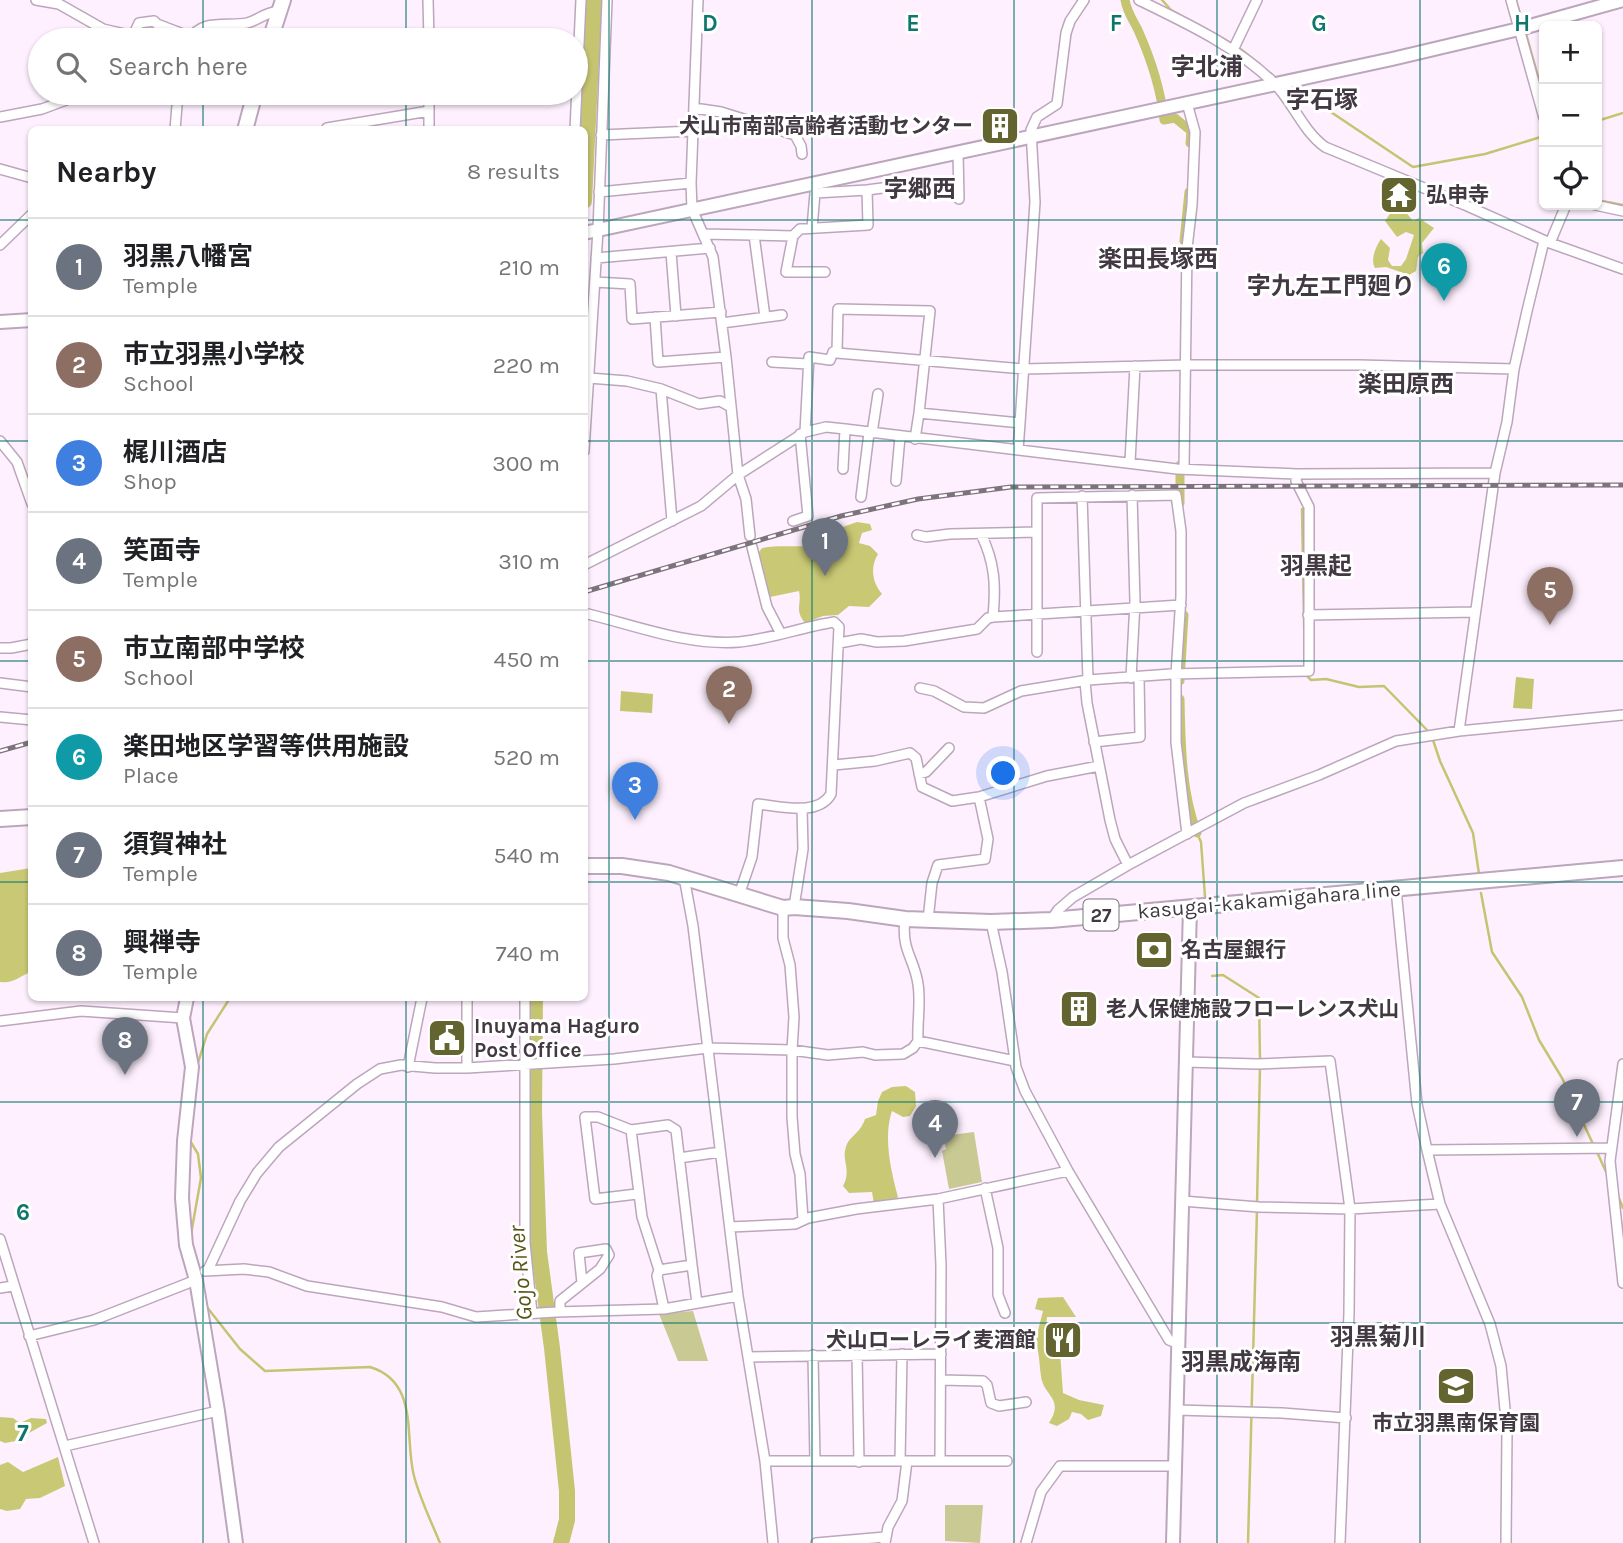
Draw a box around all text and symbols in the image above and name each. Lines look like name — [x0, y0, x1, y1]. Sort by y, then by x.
text: D — [702, 10, 718, 37]
text: E — [906, 10, 920, 37]
text: F — [1110, 10, 1122, 37]
text: G — [1311, 10, 1327, 37]
text: H — [1514, 10, 1530, 37]
map controls — [1539, 21, 1602, 210]
button: + — [1539, 21, 1602, 84]
search box — [28, 28, 588, 105]
icon: search — [52, 48, 90, 86]
text: Search here — [108, 51, 248, 82]
district label: 字北浦 — [1171, 53, 1243, 81]
button: − — [1539, 84, 1602, 147]
district label: 字石塚 — [1286, 86, 1358, 114]
building icon: 犬山市南部高齢者活動センター — [979, 105, 1021, 147]
place label: 犬山市南部高齢者活動センター — [679, 114, 973, 138]
button: locate — [1539, 147, 1602, 210]
text: Nearby — [56, 154, 156, 190]
text: 8 results — [467, 158, 560, 185]
temple icon: 弘申寺 — [1378, 174, 1420, 216]
district label: 字郷西 — [884, 175, 956, 203]
place label: 弘申寺 — [1426, 183, 1489, 207]
text: 羽黒八幡宮 — [123, 241, 253, 272]
pin: 6 — [1421, 243, 1467, 301]
district label: 楽田長塚西 — [1098, 245, 1218, 273]
text: 1 — [75, 254, 83, 281]
text: 210 m — [498, 254, 560, 281]
text: Temple — [123, 272, 198, 299]
district label: 字九左エ門廻り — [1247, 272, 1415, 300]
text: 市立羽黒小学校 — [123, 339, 305, 370]
text: 2 — [72, 352, 86, 379]
text: 220 m — [493, 352, 560, 379]
text: School — [123, 370, 194, 397]
district label: 楽田原西 — [1358, 370, 1454, 398]
text: 梶川酒店 — [123, 437, 227, 468]
text: 3 — [72, 450, 86, 477]
text: 300 m — [492, 450, 560, 477]
text: Shop — [123, 468, 177, 495]
pin: 1 — [802, 518, 848, 576]
text: 笑面寺 — [123, 535, 201, 566]
text: 4 — [72, 548, 86, 575]
text: 310 m — [498, 548, 560, 575]
district label: 羽黒起 — [1280, 552, 1352, 580]
text: Temple — [123, 566, 198, 593]
pin: 5 — [1527, 567, 1573, 625]
text: 市立南部中学校 — [123, 633, 305, 664]
text: 5 — [72, 646, 86, 673]
text: 450 m — [494, 646, 560, 673]
text: School — [123, 664, 194, 691]
pin: 2 — [706, 666, 752, 724]
text: 楽田地区学習等供用施設 — [123, 731, 409, 762]
text: 6 — [72, 744, 86, 771]
text: 520 m — [493, 744, 560, 771]
your location — [986, 756, 1020, 790]
text: Place — [123, 762, 179, 789]
pin: 3 — [612, 762, 658, 820]
text: 須賀神社 — [123, 829, 227, 860]
text: 7 — [73, 842, 85, 869]
text: 540 m — [494, 842, 560, 869]
text: Temple — [123, 860, 198, 887]
street label: kasugai-kakamigahara line — [1136, 877, 1402, 923]
road number: 27 — [1084, 900, 1118, 931]
text: 興禅寺 — [123, 927, 201, 958]
bank icon: 名古屋銀行 — [1133, 929, 1175, 971]
place label: 名古屋銀行 — [1181, 938, 1286, 962]
text: 8 — [72, 940, 86, 967]
text: 740 m — [496, 940, 560, 967]
text: Temple — [123, 958, 198, 985]
building icon: 老人保健施設フローレンス犬山 — [1058, 988, 1100, 1030]
place label: 老人保健施設フローレンス犬山 — [1106, 997, 1400, 1021]
place label: Inuyama Haguro Post Office — [474, 1014, 640, 1062]
pin: 8 — [102, 1017, 148, 1075]
public building icon: Inuyama Haguro Post Office — [426, 1017, 468, 1059]
pin: 7 — [1554, 1079, 1600, 1137]
pin: 4 — [912, 1100, 958, 1158]
text: 6 — [16, 1199, 30, 1226]
water label: Gojo River — [503, 1223, 538, 1322]
restaurant icon: 犬山ローレライ麦酒館 — [1042, 1319, 1084, 1361]
district label: 羽黒菊川 — [1330, 1323, 1426, 1351]
place label: 犬山ローレライ麦酒館 — [826, 1328, 1036, 1352]
district label: 羽黒成海南 — [1181, 1348, 1301, 1376]
school or university icon: 市立羽黒南保育園 — [1435, 1365, 1477, 1407]
place label: 市立羽黒南保育園 — [1372, 1411, 1540, 1435]
text: 7 — [17, 1420, 29, 1447]

